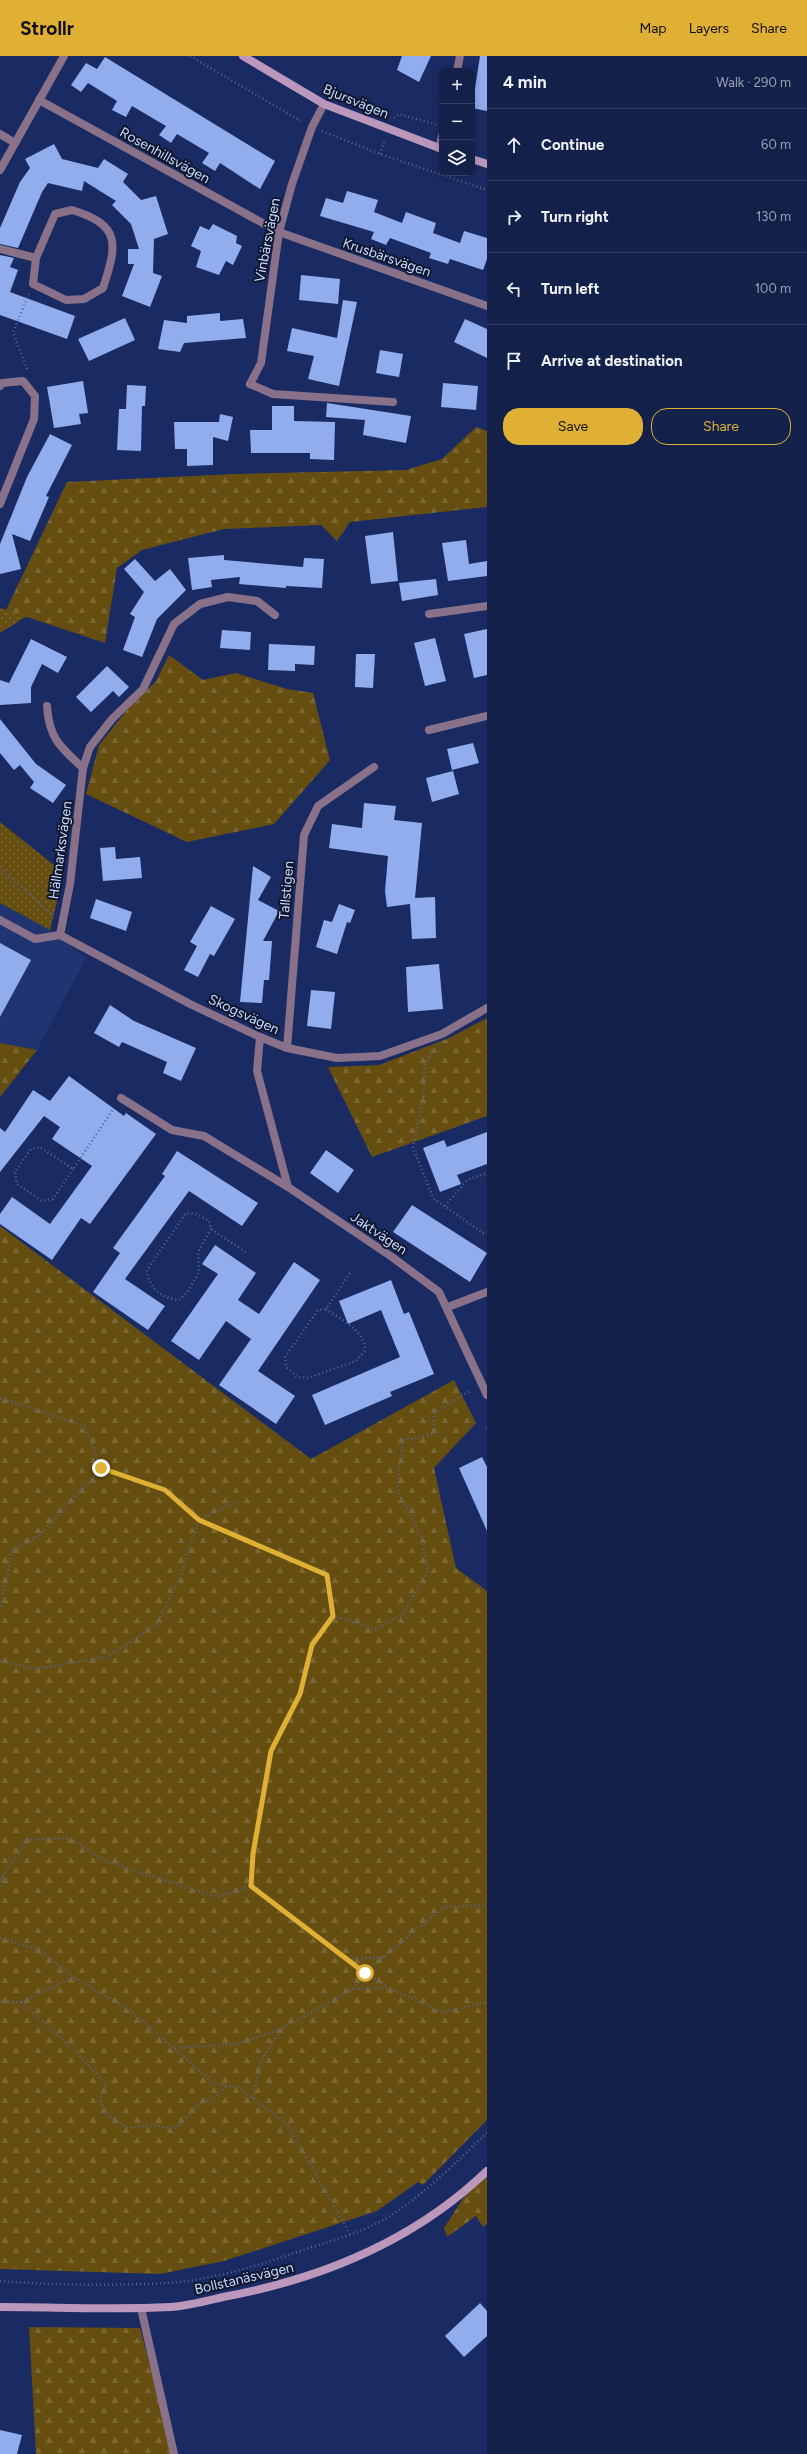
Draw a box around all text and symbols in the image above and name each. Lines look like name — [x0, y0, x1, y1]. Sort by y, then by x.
text: Strollr — [20, 17, 74, 40]
text: Map — [639, 20, 667, 37]
text: Layers — [689, 20, 729, 37]
text: Share — [751, 20, 787, 37]
map controls — [439, 68, 475, 176]
button: + — [439, 68, 475, 104]
text: 4 min — [503, 72, 547, 92]
text: Walk · 290 m — [716, 75, 791, 90]
street label: Bjursvägen — [320, 81, 391, 122]
button: − — [439, 104, 475, 140]
street label: Rosenhillsvägen — [117, 124, 213, 187]
icon: ahead — [503, 134, 525, 156]
text: Continue — [541, 136, 604, 154]
text: 60 m — [761, 137, 791, 152]
button: layers — [439, 140, 475, 176]
street label: Vinbärsvägen — [251, 196, 284, 284]
icon: right — [503, 206, 525, 228]
text: Turn right — [541, 208, 609, 226]
text: 130 m — [756, 209, 791, 224]
street label: Krusbärsvägen — [340, 234, 433, 281]
icon: left — [503, 278, 525, 300]
text: Turn left — [541, 280, 599, 298]
text: 100 m — [755, 281, 791, 296]
icon: arrive — [503, 350, 525, 372]
text: Arrive at destination — [541, 352, 682, 370]
button: Save — [503, 408, 643, 445]
button: Share — [651, 408, 791, 445]
street label: Hällmarksvägen — [45, 800, 76, 900]
street label: Tallstigen — [275, 860, 298, 920]
street label: Skogsvägen — [206, 991, 282, 1038]
street label: Jaktvägen — [347, 1208, 410, 1259]
route end — [92, 1459, 110, 1477]
route start — [356, 1964, 374, 1982]
street label: Bollstanäsvägen — [193, 2259, 296, 2298]

